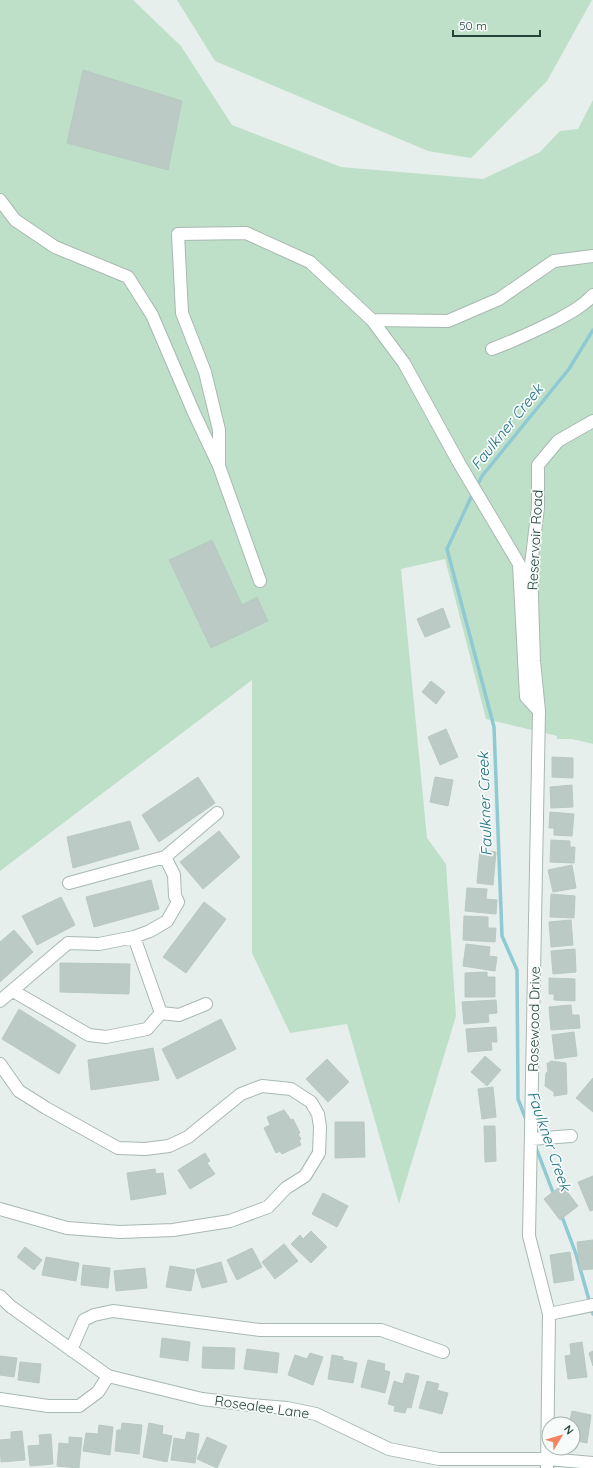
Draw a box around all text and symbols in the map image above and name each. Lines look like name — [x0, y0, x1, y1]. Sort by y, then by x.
scale bar — [453, 12, 540, 38]
text: 50 m — [459, 18, 487, 33]
water label: Faulkner Creek — [466, 379, 548, 473]
street label: Reservoir Road — [523, 489, 547, 591]
water label: Faulkner Creek — [473, 750, 496, 857]
street label: Rosewood Drive — [524, 966, 544, 1072]
water label: Faulkner Creek — [523, 1088, 576, 1195]
street label: Rosealee Lane — [213, 1391, 311, 1423]
north arrow — [541, 1416, 581, 1456]
text: N — [561, 1422, 577, 1437]

